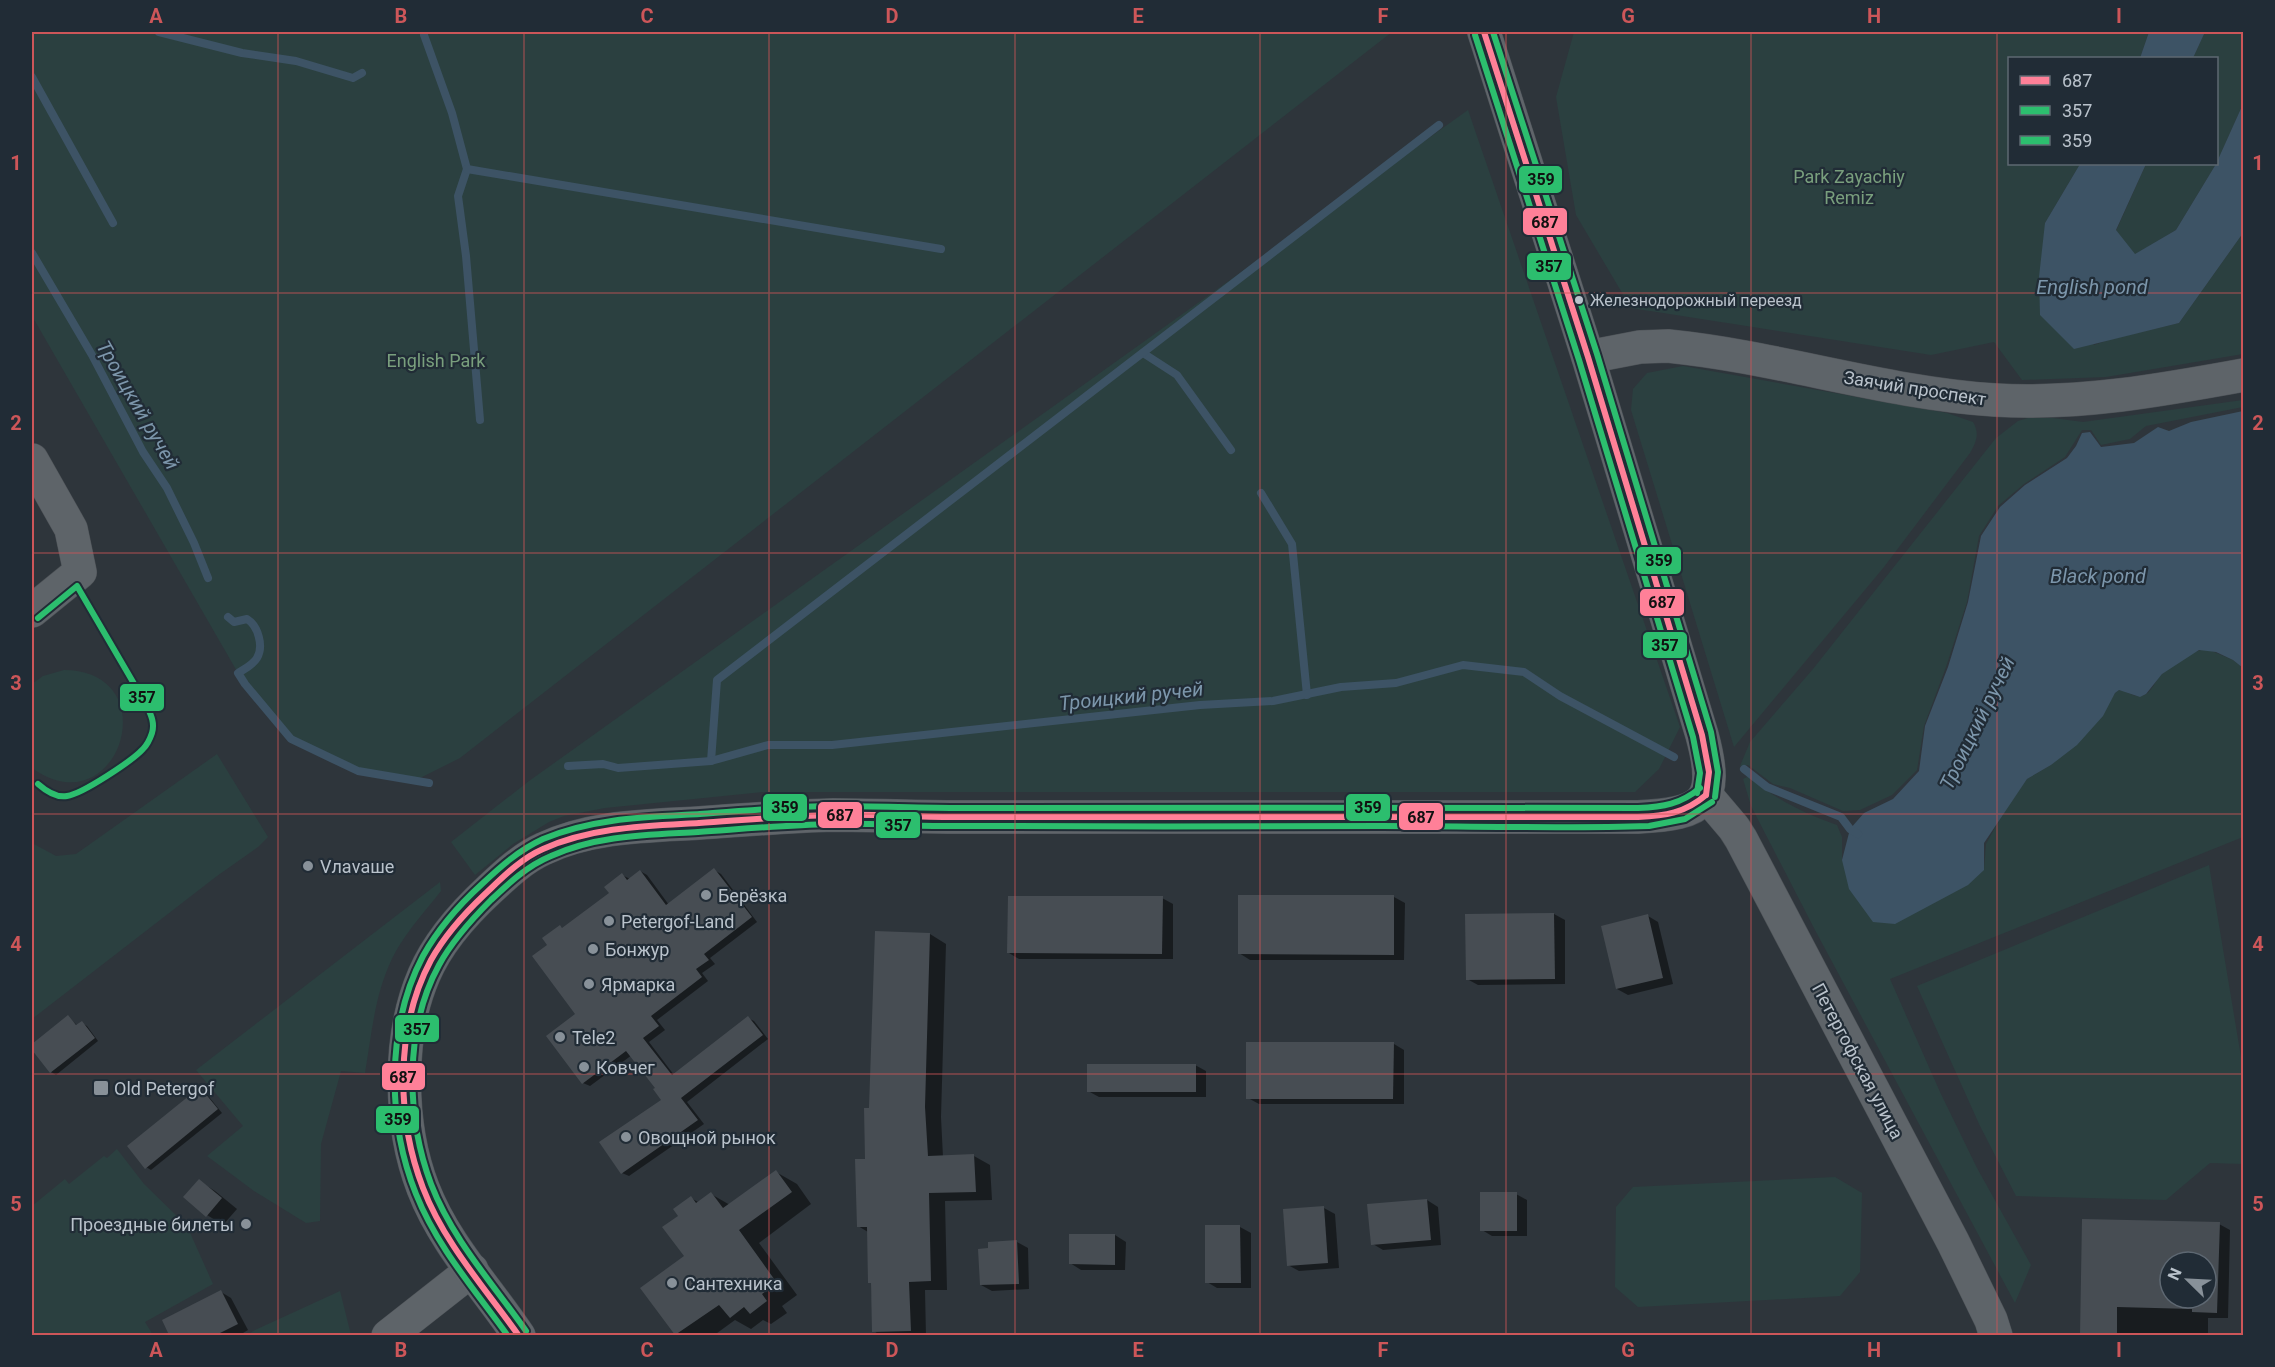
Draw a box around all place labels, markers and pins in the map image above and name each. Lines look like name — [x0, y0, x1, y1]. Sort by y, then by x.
place label: Железнодорожный переезд — [1590, 291, 1802, 310]
marker: Железнодорожный переезд — [1573, 294, 1585, 306]
place label: Vлаvаше — [320, 856, 394, 877]
marker: Vлаvаше — [301, 859, 315, 873]
place label: Берёзка — [718, 885, 787, 906]
marker: Берёзка — [699, 888, 713, 902]
place label: Petergof-Land — [621, 911, 734, 932]
marker: Petergof-Land — [602, 914, 616, 928]
place label: Бонжур — [605, 939, 669, 960]
marker: Бонжур — [586, 942, 600, 956]
place label: Ярмарка — [601, 974, 675, 995]
marker: Ярмарка — [582, 977, 596, 991]
place label: Tele2 — [572, 1027, 615, 1048]
marker: Tele2 — [553, 1030, 567, 1044]
place label: Ковчег — [596, 1057, 655, 1078]
marker: Ковчег — [577, 1060, 591, 1074]
place label: Old Petergof — [114, 1078, 215, 1099]
marker: Old Petergof — [92, 1079, 110, 1097]
place label: Овощной рынок — [638, 1127, 776, 1148]
marker: Овощной рынок — [619, 1130, 633, 1144]
place label: Проездные билеты — [70, 1214, 234, 1235]
marker: Проездные билеты — [239, 1217, 253, 1231]
place label: Сантехника — [684, 1273, 783, 1294]
marker: Сантехника — [665, 1276, 679, 1290]

